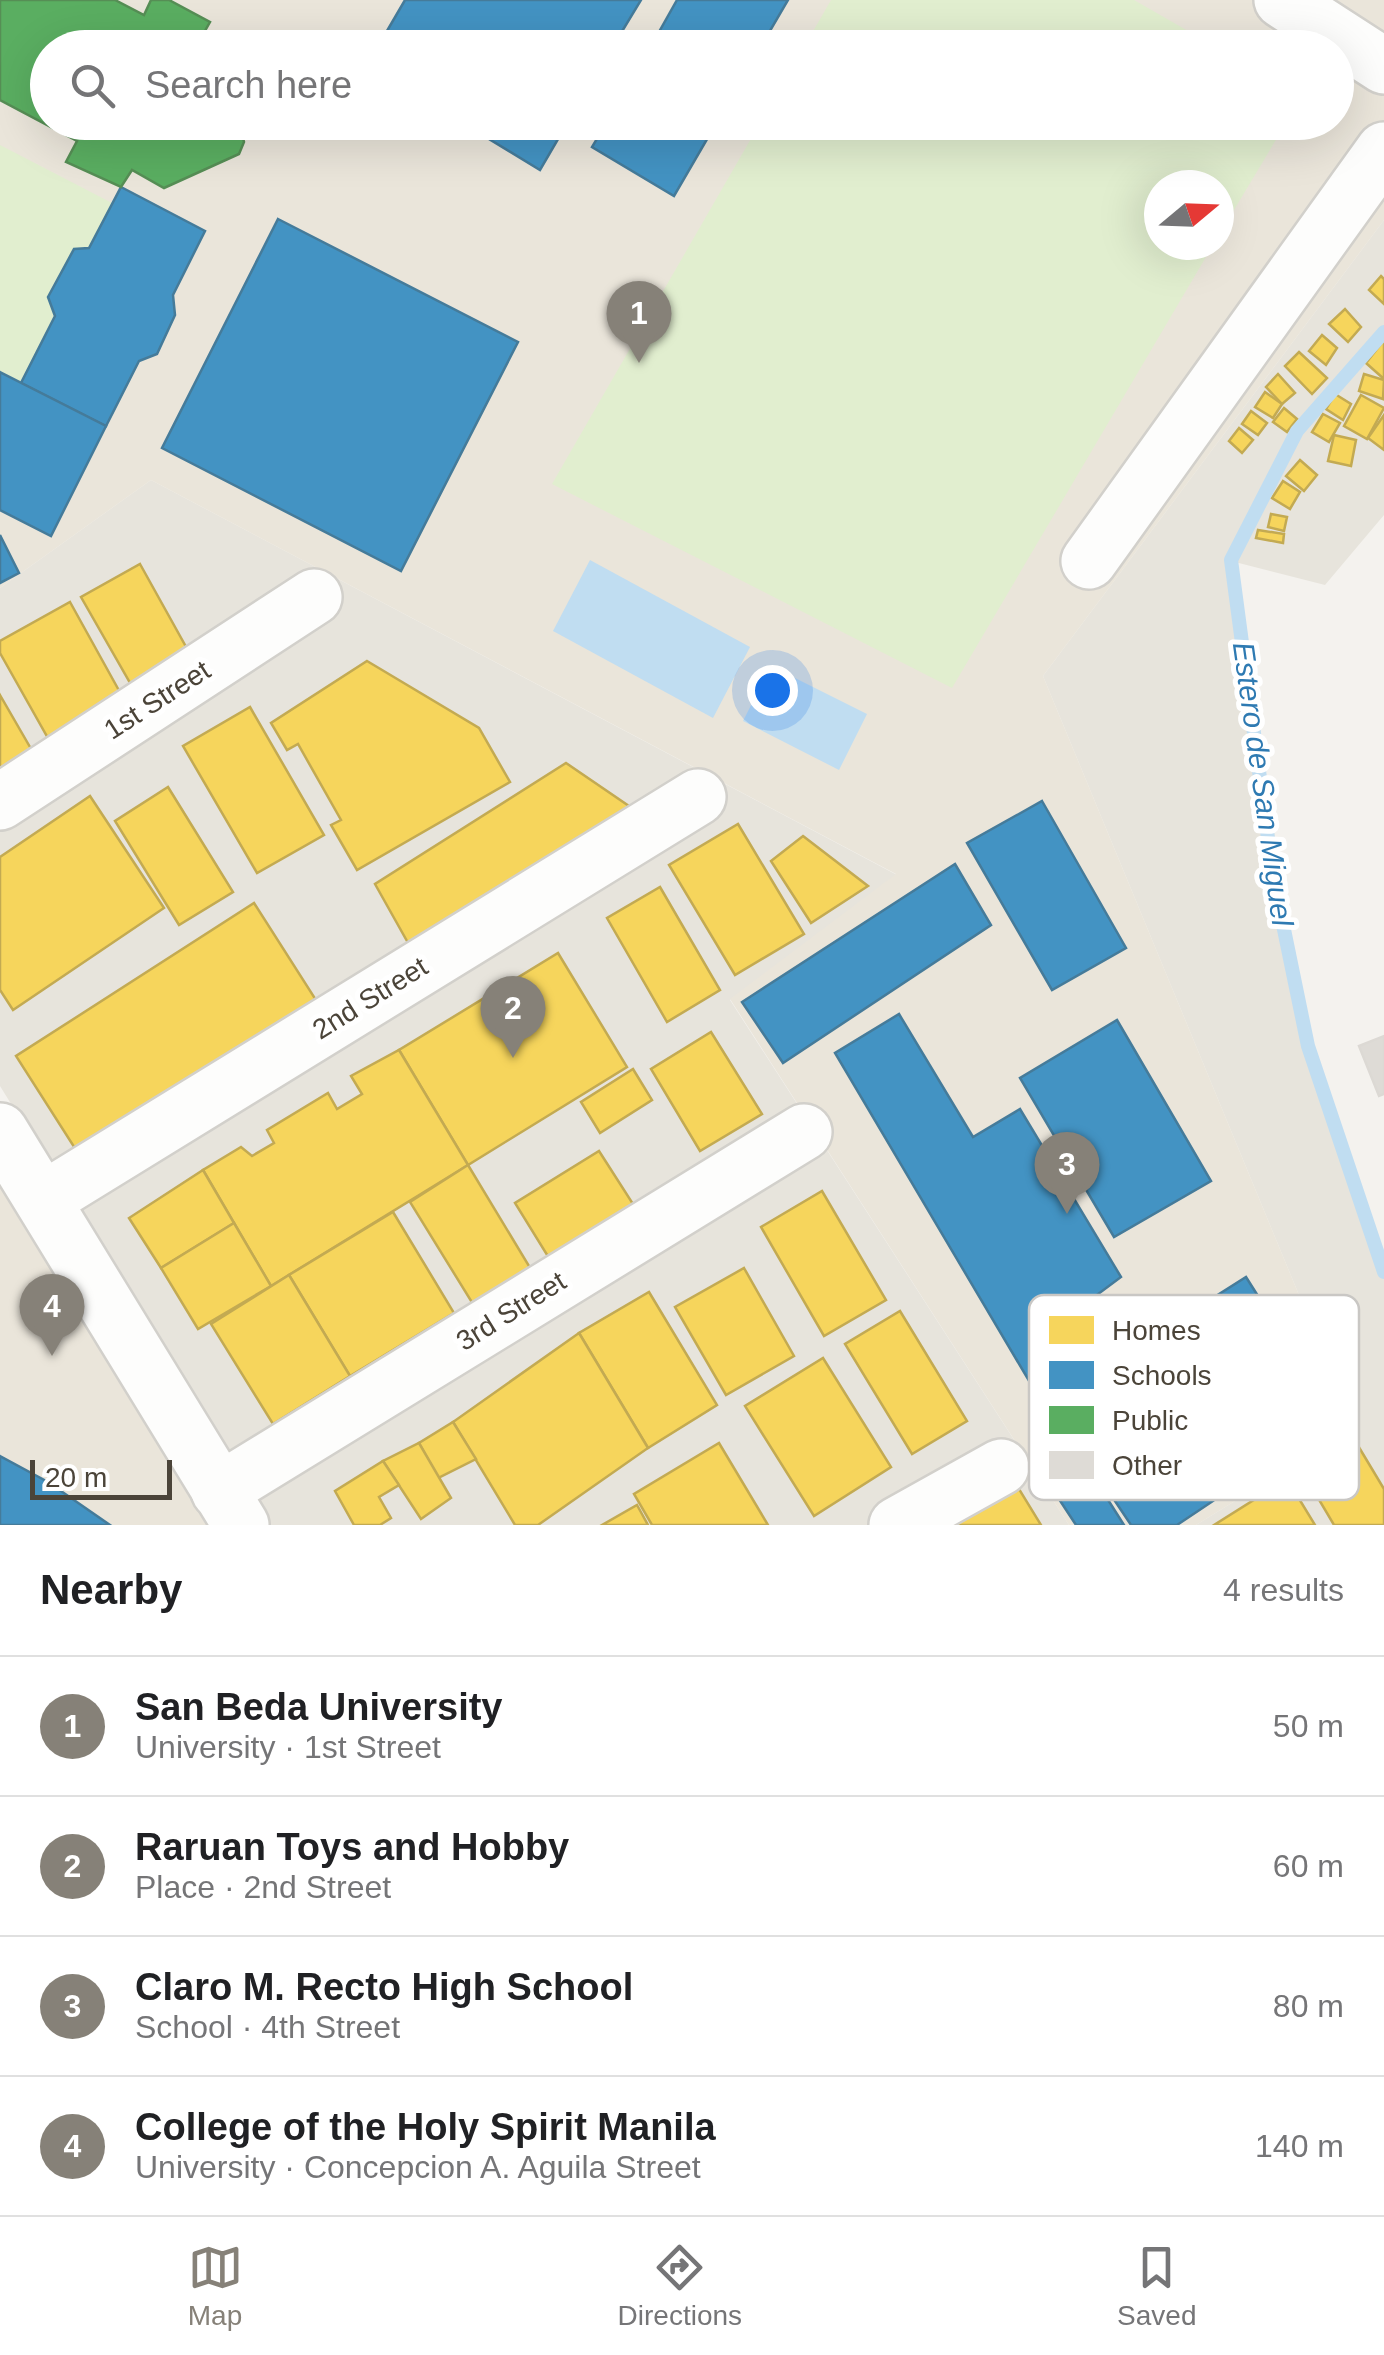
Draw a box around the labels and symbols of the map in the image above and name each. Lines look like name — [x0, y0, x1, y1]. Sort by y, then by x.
north arrow — [1144, 170, 1234, 260]
pin: 1 — [606, 280, 672, 363]
water label: Estero de San Miguel — [1227, 640, 1299, 930]
street label: 1st Street — [98, 654, 216, 746]
your location — [747, 665, 798, 716]
street label: 2nd Street — [307, 951, 433, 1045]
pin: 2 — [480, 976, 546, 1058]
pin: 3 — [1034, 1132, 1100, 1214]
street label: 3rd Street — [451, 1265, 572, 1357]
pin: 4 — [20, 1274, 84, 1356]
legend — [1029, 1295, 1359, 1500]
text: Homes — [1112, 1315, 1201, 1346]
text: Schools — [1112, 1360, 1212, 1391]
text: Public — [1112, 1405, 1188, 1436]
text: Other — [1112, 1450, 1182, 1481]
scale bar — [30, 1455, 172, 1500]

